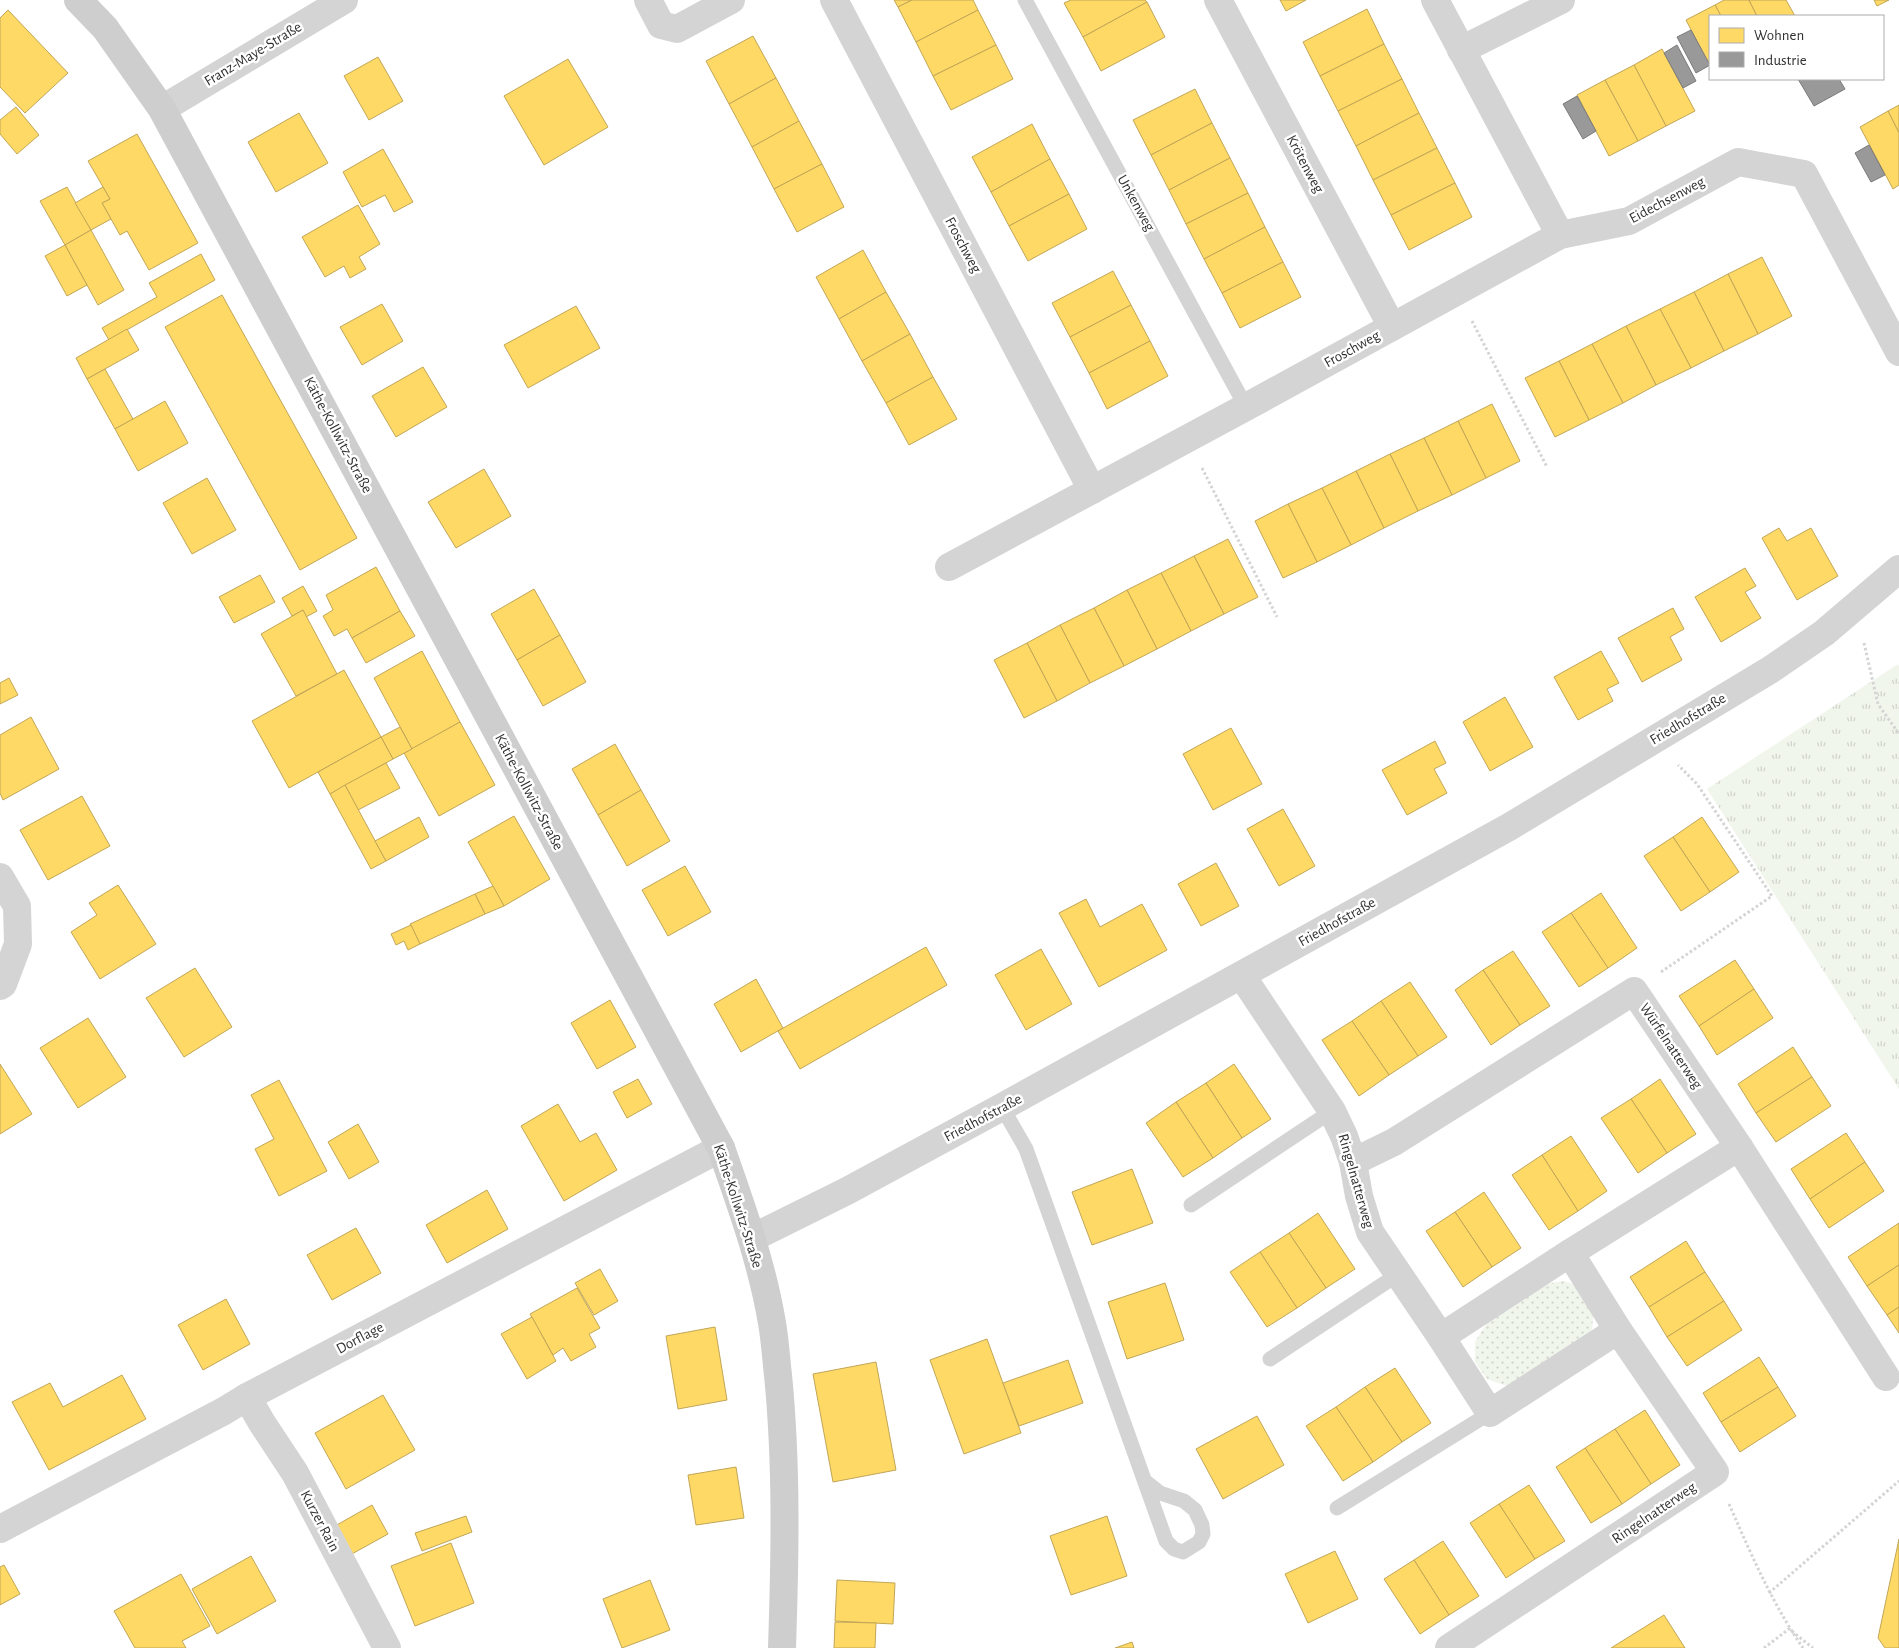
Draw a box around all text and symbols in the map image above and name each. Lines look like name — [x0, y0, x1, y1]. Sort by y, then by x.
legend — [1709, 15, 1884, 80]
street label: Franz-Maye-Straße — [202, 19, 304, 89]
text: Wohnen — [1754, 28, 1804, 43]
text: Industrie — [1754, 53, 1807, 68]
street label: Krötenweg — [1284, 133, 1327, 196]
street label: Unkenweg — [1114, 172, 1158, 234]
street label: Eidechsenweg — [1627, 174, 1708, 226]
street label: Froschweg — [942, 215, 984, 276]
street label: Froschweg — [1322, 327, 1383, 370]
street label: Käthe-Kollwitz-Straße — [301, 374, 375, 496]
street label: Friedhofstraße — [1647, 690, 1729, 748]
street label: Käthe-Kollwitz-Straße — [492, 731, 566, 853]
street label: Friedhofstraße — [1296, 895, 1378, 949]
street label: Würfelnatterweg — [1637, 1000, 1706, 1092]
street label: Friedhofstraße — [942, 1091, 1024, 1145]
street label: Ringelnatterweg — [1335, 1132, 1377, 1231]
street label: Käthe-Kollwitz-Straße — [711, 1142, 765, 1270]
street label: Dorflage — [334, 1319, 386, 1357]
street label: Ringelnatterweg — [1609, 1479, 1699, 1546]
street label: Kurzer Rain — [298, 1488, 342, 1554]

